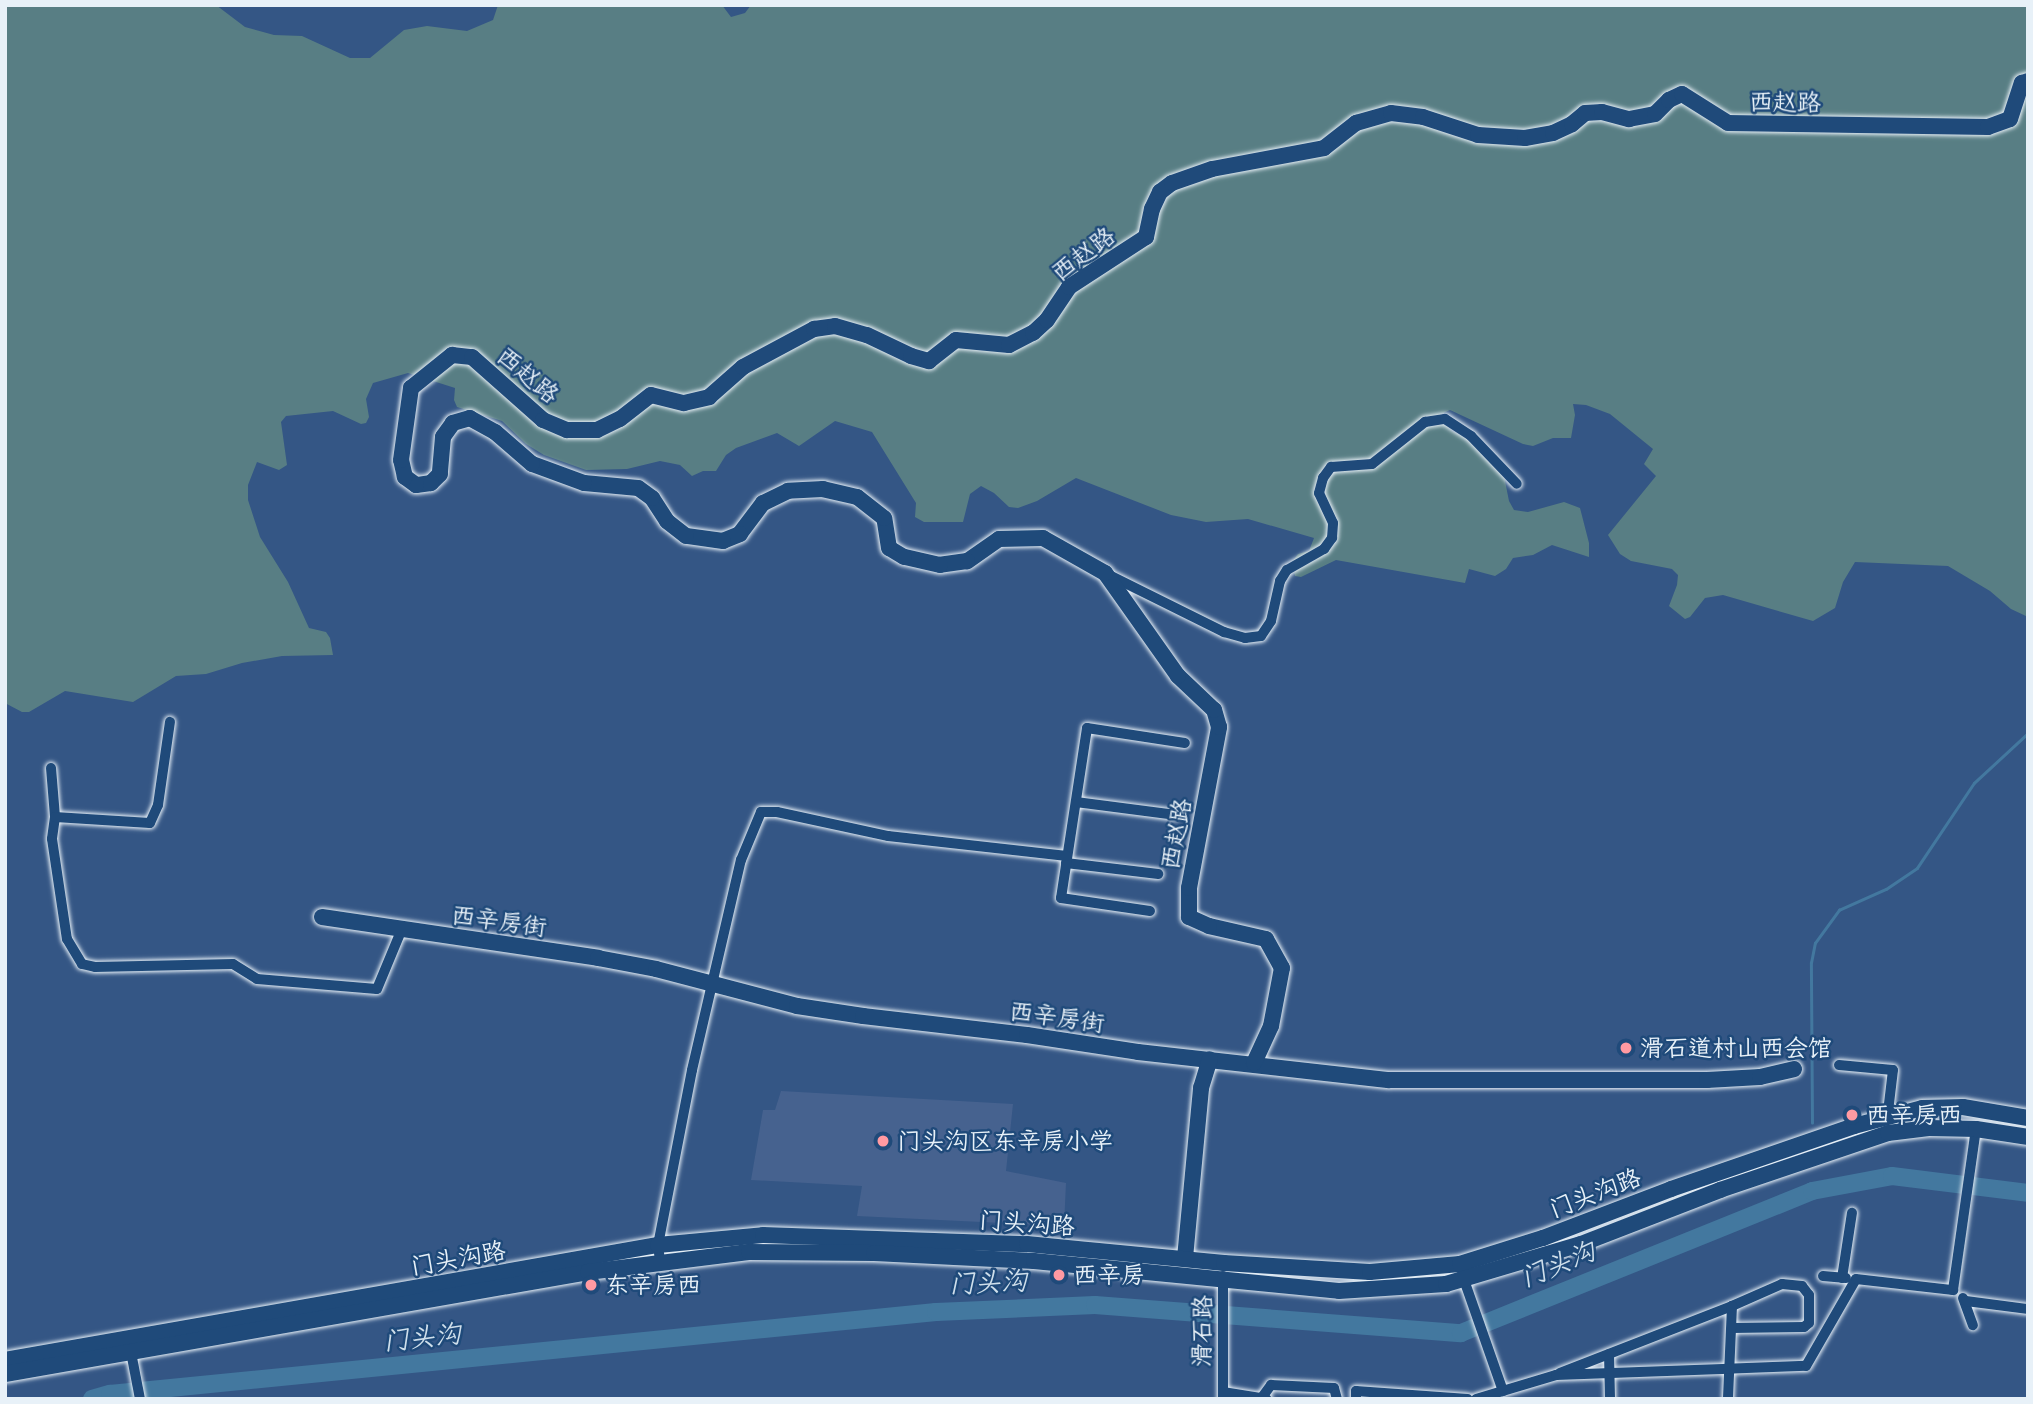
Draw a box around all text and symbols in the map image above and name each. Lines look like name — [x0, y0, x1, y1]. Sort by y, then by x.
street label: 西赵路 — [1749, 87, 1821, 117]
street label: 西赵路 — [1046, 221, 1120, 287]
street label: 西赵路 — [491, 341, 565, 409]
street label: 西赵路 — [1155, 796, 1197, 872]
street label: 西辛房街 — [449, 900, 549, 942]
street label: 西辛房街 — [1007, 996, 1107, 1038]
place label: 滑石道村山西会馆 — [1640, 1034, 1832, 1062]
marker: 滑石道村山西会馆 — [1618, 1040, 1634, 1056]
place label: 西辛房西 — [1866, 1101, 1962, 1129]
marker: 西辛房西 — [1844, 1107, 1860, 1123]
place label: 门头沟区东辛房小学 — [897, 1127, 1113, 1155]
marker: 门头沟区东辛房小学 — [875, 1133, 891, 1149]
street label: 门头沟路 — [1545, 1162, 1645, 1224]
street label: 门头沟路 — [978, 1205, 1076, 1241]
street label: 门头沟路 — [408, 1235, 508, 1281]
water label: 门头沟 — [1516, 1236, 1600, 1294]
place label: 西辛房 — [1073, 1261, 1145, 1289]
water label: 门头沟 — [948, 1266, 1028, 1300]
marker: 西辛房 — [1051, 1267, 1067, 1283]
place label: 东辛房西 — [605, 1271, 701, 1299]
marker: 东辛房西 — [583, 1277, 599, 1293]
street label: 滑石路 — [1187, 1295, 1217, 1367]
water label: 门头沟 — [382, 1318, 462, 1358]

